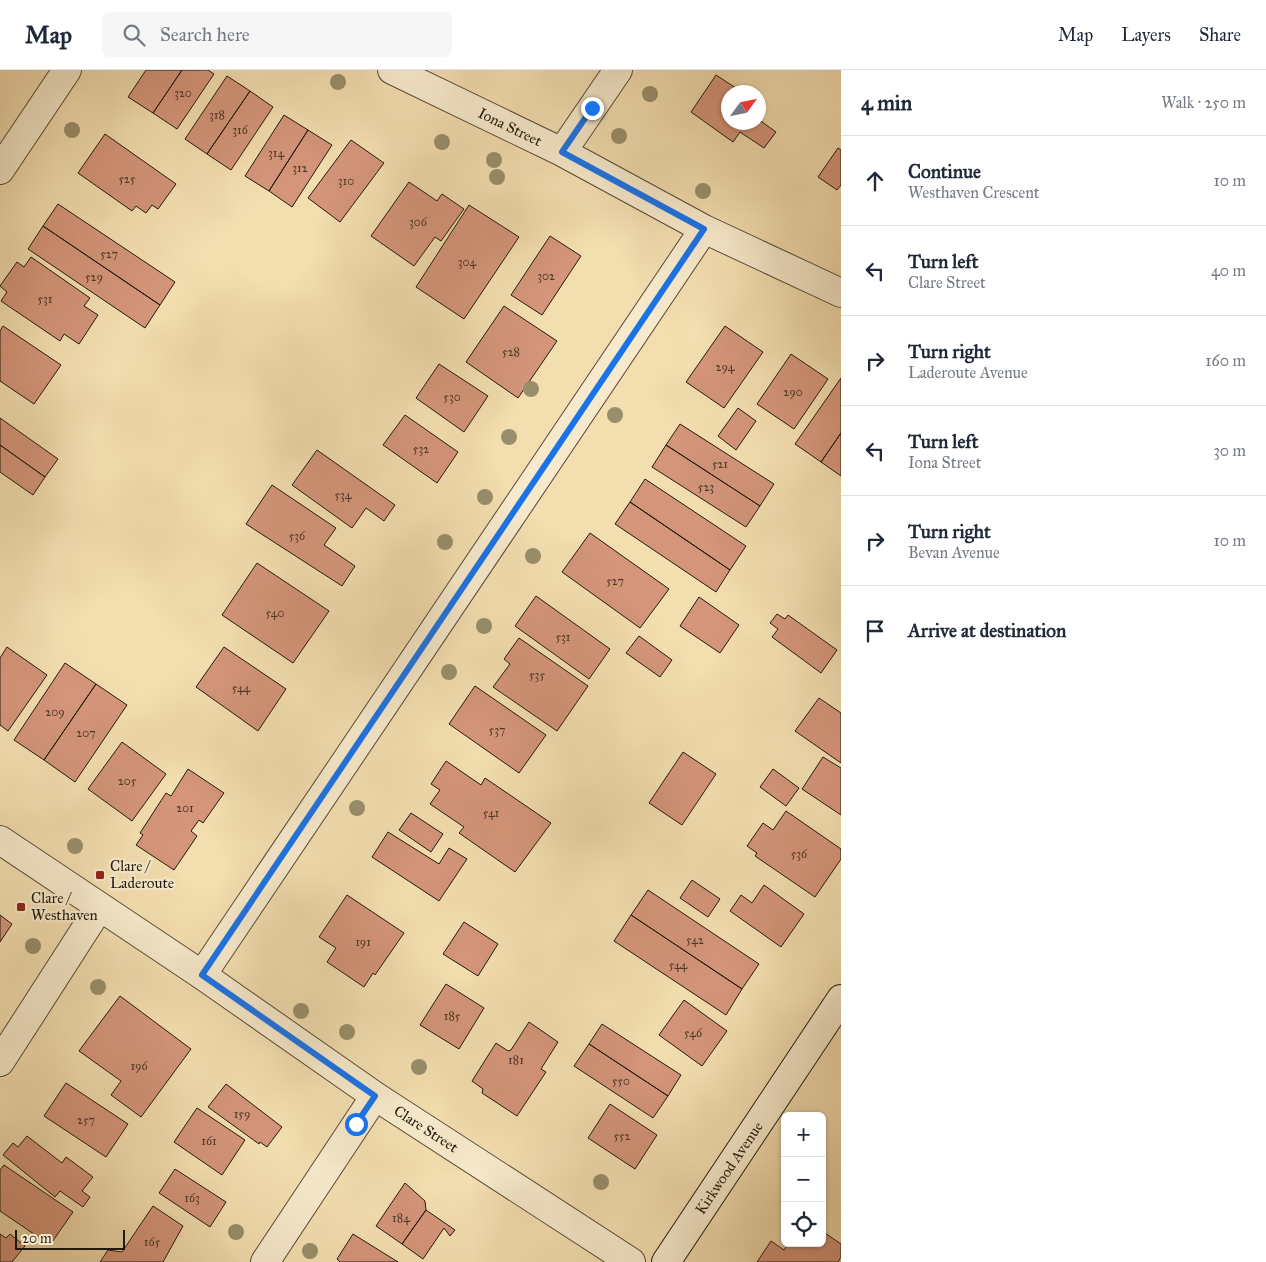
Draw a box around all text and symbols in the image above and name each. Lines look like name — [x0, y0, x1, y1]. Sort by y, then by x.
search box — [102, 12, 452, 57]
text: Map — [25, 20, 72, 50]
icon: search — [120, 21, 148, 49]
text: Search here — [160, 23, 250, 46]
text: Map — [1058, 24, 1093, 46]
text: Layers — [1121, 24, 1171, 46]
text: Share — [1199, 24, 1241, 46]
north arrow — [721, 85, 766, 130]
house number: 320 — [174, 86, 192, 100]
text: 4 min — [861, 90, 912, 116]
text: Walk · 250 m — [1161, 93, 1246, 112]
route end — [581, 97, 604, 120]
street label: Iona Street — [475, 104, 545, 150]
house number: 318 — [209, 108, 225, 122]
house number: 316 — [232, 123, 249, 137]
house number: 314 — [268, 146, 284, 160]
text: Continue — [908, 160, 981, 183]
house number: 312 — [292, 161, 308, 175]
icon: ahead — [861, 167, 889, 195]
text: 10 m — [1214, 171, 1246, 190]
house number: 525 — [119, 172, 136, 186]
house number: 310 — [338, 174, 354, 188]
text: Westhaven Crescent — [908, 183, 1039, 202]
house number: 306 — [409, 215, 428, 229]
house number: 527 — [100, 247, 118, 261]
text: Turn left — [908, 250, 978, 273]
house number: 304 — [458, 255, 477, 269]
icon: left — [861, 257, 889, 285]
text: 40 m — [1211, 261, 1246, 280]
house number: 302 — [537, 269, 555, 283]
house number: 529 — [85, 270, 103, 284]
text: Clare Street — [908, 273, 986, 292]
house number: 531 — [37, 292, 53, 306]
text: Turn right — [908, 340, 991, 363]
house number: 528 — [502, 345, 520, 359]
icon: right — [861, 347, 889, 375]
text: 160 m — [1205, 351, 1246, 370]
house number: 294 — [715, 360, 735, 374]
text: Laderoute Avenue — [908, 363, 1028, 382]
house number: 290 — [783, 385, 803, 399]
house number: 530 — [443, 390, 461, 404]
text: Turn left — [908, 430, 978, 453]
icon: left — [861, 437, 889, 465]
text: 30 m — [1213, 441, 1246, 460]
house number: 532 — [413, 442, 429, 456]
text: Iona Street — [908, 453, 981, 472]
house number: 521 — [712, 457, 728, 471]
house number: 523 — [698, 480, 714, 494]
house number: 534 — [334, 488, 352, 502]
text: Turn right — [908, 520, 991, 543]
icon: right — [861, 527, 889, 555]
house number: 536 — [289, 529, 306, 543]
text: 10 m — [1214, 531, 1246, 550]
text: Bevan Avenue — [908, 543, 1000, 562]
house number: 527 — [606, 574, 624, 588]
house number: 540 — [266, 606, 284, 620]
icon: arrive — [861, 617, 889, 645]
text: Arrive at destination — [908, 619, 1066, 642]
house number: 531 — [555, 630, 571, 644]
house number: 535 — [529, 668, 545, 682]
house number: 544 — [232, 681, 251, 695]
house number: 209 — [45, 705, 65, 719]
house number: 537 — [489, 723, 505, 737]
house number: 207 — [76, 726, 96, 740]
house number: 205 — [118, 774, 137, 788]
house number: 201 — [176, 801, 194, 815]
house number: 541 — [483, 806, 500, 820]
house number: 536 — [791, 847, 808, 861]
place label: Clare / Laderoute — [110, 857, 174, 892]
marker: Clare / Laderoute — [94, 869, 106, 881]
place label: Clare / Westhaven — [31, 889, 98, 924]
marker: Clare / Westhaven — [15, 901, 27, 913]
house number: 542 — [686, 933, 704, 947]
house number: 191 — [355, 935, 371, 949]
house number: 544 — [669, 958, 688, 972]
house number: 185 — [444, 1009, 461, 1023]
house number: 546 — [684, 1026, 703, 1040]
house number: 181 — [508, 1053, 524, 1067]
house number: 196 — [130, 1059, 148, 1073]
house number: 550 — [612, 1074, 630, 1088]
street label: Clare Street — [391, 1102, 462, 1157]
house number: 159 — [234, 1107, 250, 1121]
map controls — [781, 1112, 826, 1247]
button: + — [781, 1112, 826, 1157]
house number: 257 — [77, 1113, 95, 1127]
route start — [345, 1113, 368, 1136]
street label: Kirkwood Avenue — [691, 1118, 767, 1218]
house number: 552 — [613, 1129, 631, 1143]
house number: 161 — [201, 1134, 217, 1148]
button: − — [781, 1157, 826, 1202]
house number: 163 — [184, 1191, 200, 1205]
button: locate — [781, 1202, 826, 1247]
house number: 184 — [392, 1211, 410, 1225]
scale bar — [15, 1227, 125, 1250]
text: 20 m — [22, 1230, 52, 1247]
house number: 165 — [144, 1235, 161, 1249]

